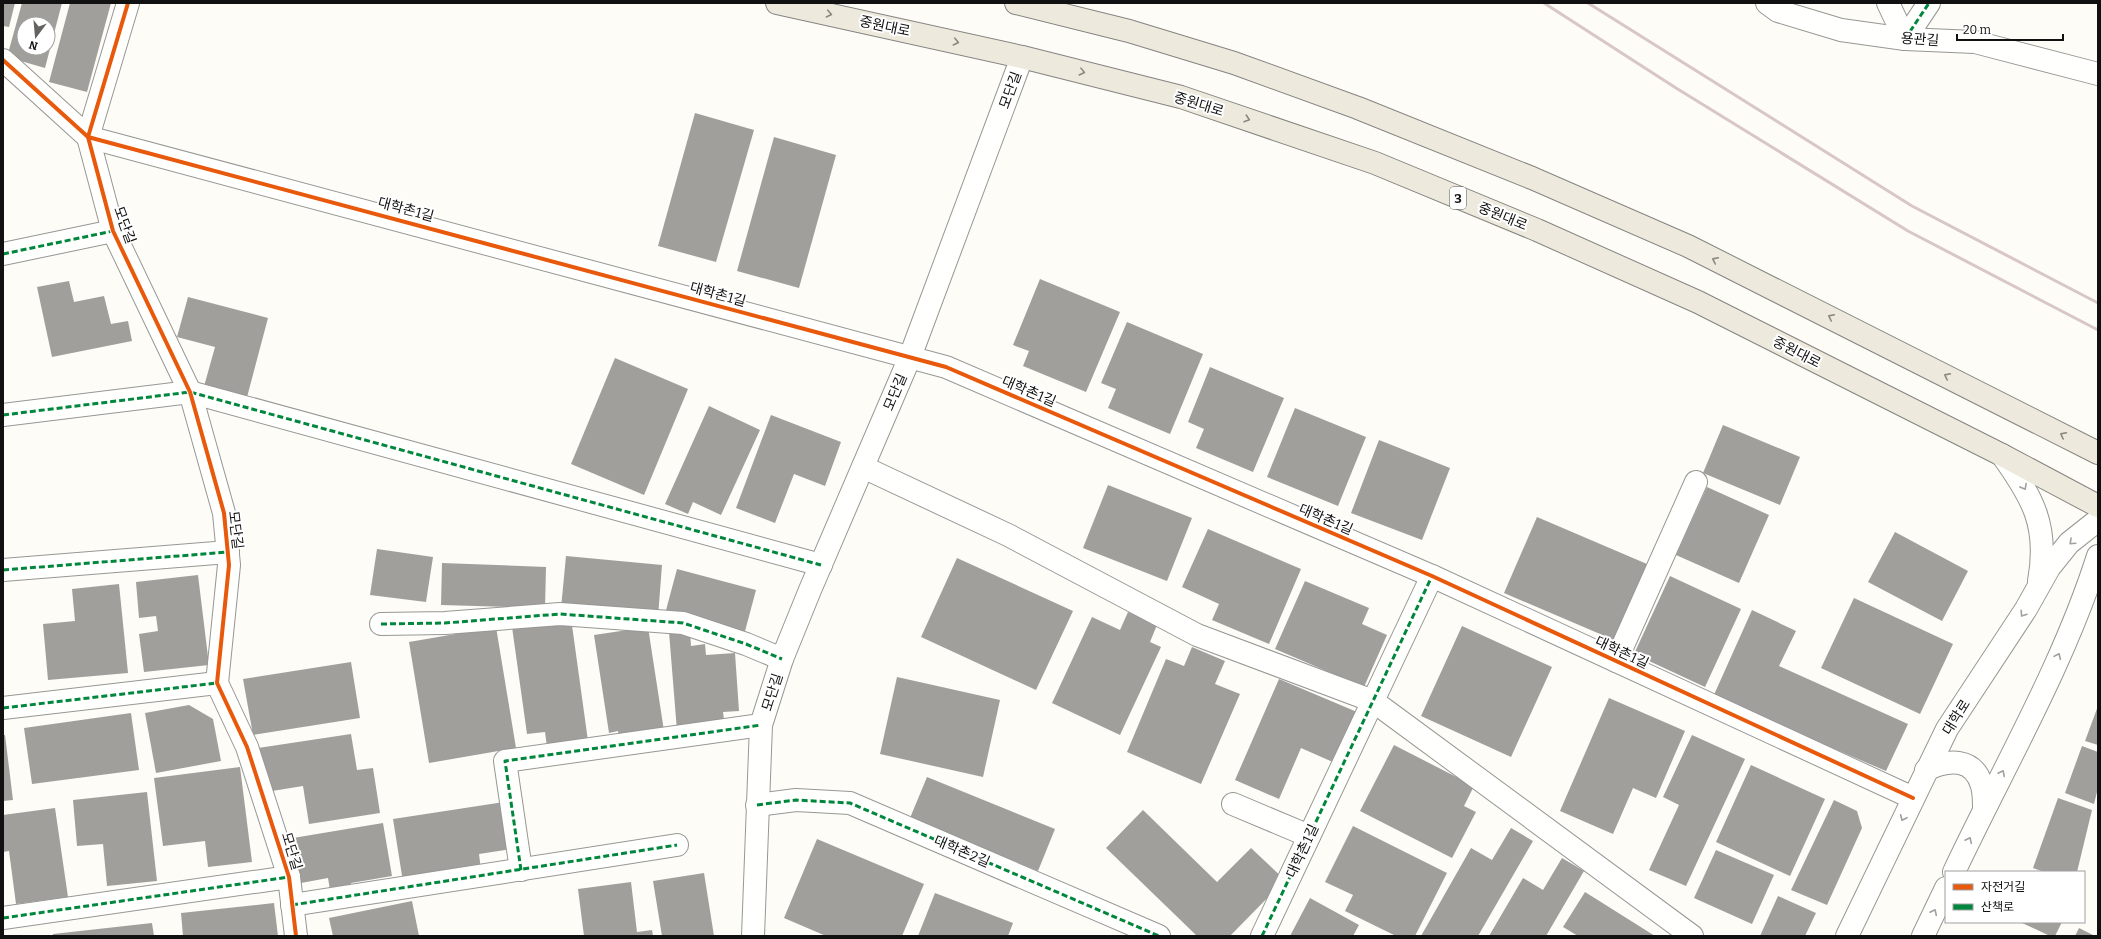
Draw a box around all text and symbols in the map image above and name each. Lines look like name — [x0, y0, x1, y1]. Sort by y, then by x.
one-way arrow — [825, 9, 832, 17]
street label: 중원대로 — [858, 13, 912, 40]
north arrow — [16, 16, 56, 56]
scale bar — [1957, 16, 2063, 42]
text: 20 m — [1963, 23, 1992, 37]
street label: 용관길 — [1900, 30, 1940, 49]
one-way arrow — [952, 37, 959, 45]
text: N — [27, 38, 39, 53]
one-way arrow — [1079, 67, 1085, 75]
street label: 모단길 — [996, 69, 1025, 111]
street label: 중원대로 — [1172, 89, 1226, 120]
one-way arrow — [1244, 114, 1251, 123]
road number: 3 — [1450, 187, 1466, 209]
street label: 대학촌1길 — [376, 194, 436, 225]
street label: 중원대로 — [1476, 199, 1530, 234]
street label: 모단길 — [110, 204, 139, 246]
one-way arrow — [1712, 257, 1719, 265]
street label: 대학촌1길 — [688, 279, 748, 310]
one-way arrow — [1828, 314, 1836, 322]
street label: 중원대로 — [1770, 333, 1824, 372]
street label: 모단길 — [880, 371, 911, 413]
street label: 대학촌1길 — [999, 372, 1058, 410]
one-way arrow — [1944, 373, 1952, 381]
one-way arrow — [2060, 432, 2068, 440]
one-way arrow — [2020, 483, 2027, 490]
street label: 대학촌1길 — [1296, 500, 1355, 538]
street label: 모단길 — [225, 510, 246, 550]
one-way arrow — [2069, 537, 2077, 545]
one-way arrow — [2020, 610, 2027, 617]
street label: 대학촌1길 — [1592, 633, 1651, 672]
one-way arrow — [2053, 653, 2061, 661]
street label: 모단길 — [758, 671, 787, 713]
street label: 대학로 — [1939, 696, 1974, 738]
one-way arrow — [1997, 770, 2005, 778]
one-way arrow — [1900, 814, 1908, 821]
street label: 대학촌1길 — [1283, 822, 1322, 881]
street label: 모단길 — [278, 830, 305, 872]
street label: 대학촌2길 — [931, 832, 992, 871]
one-way arrow — [1964, 837, 1972, 844]
legend — [1945, 871, 2085, 923]
text: 자전거길 — [1981, 880, 2025, 894]
text: 산책로 — [1981, 900, 2014, 914]
one-way arrow — [1930, 909, 1937, 916]

